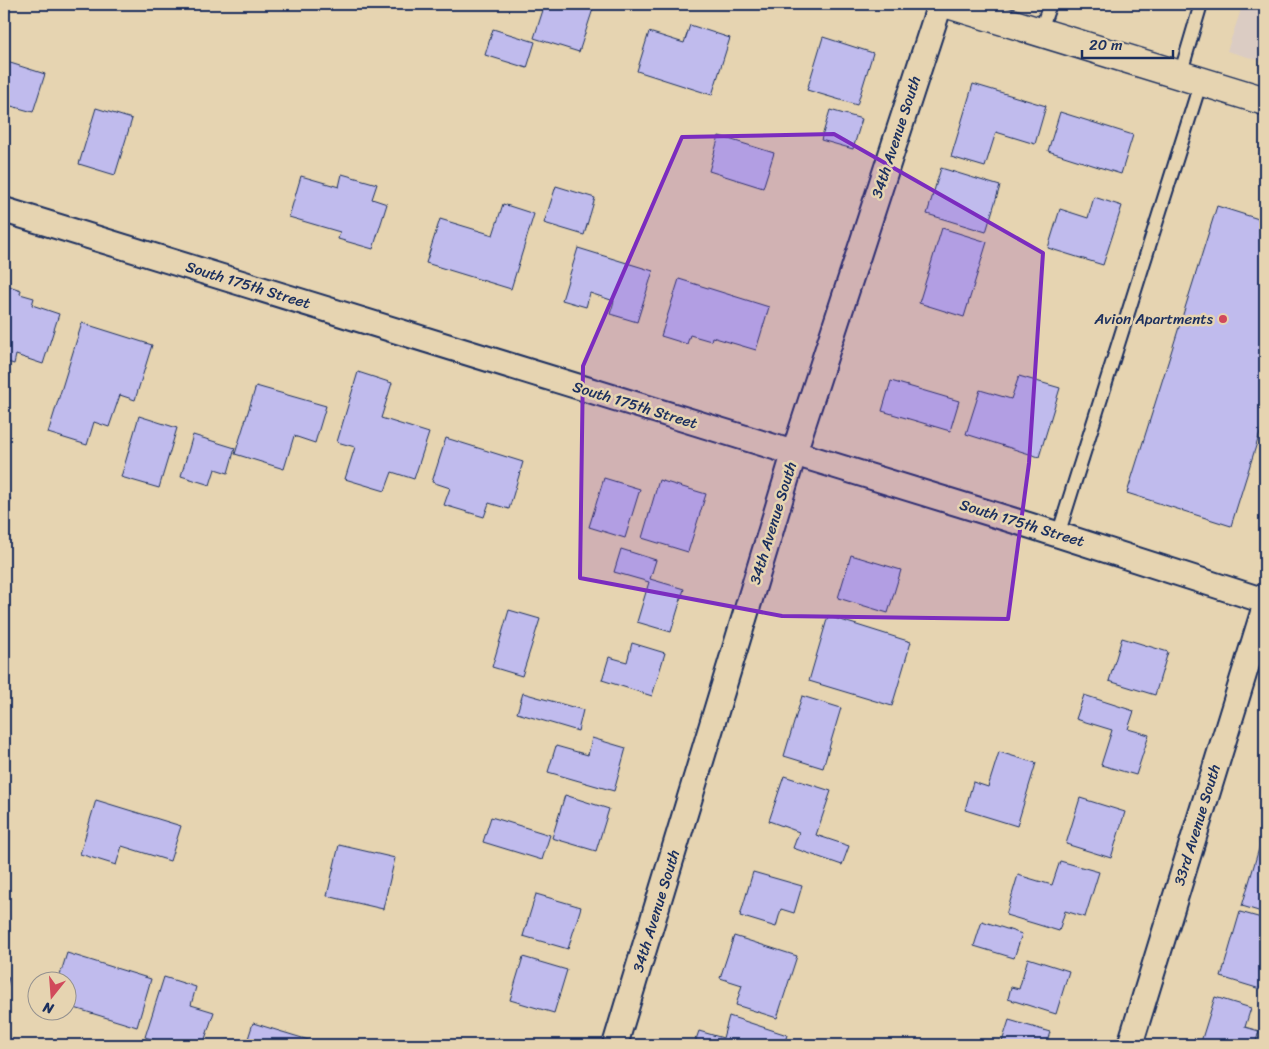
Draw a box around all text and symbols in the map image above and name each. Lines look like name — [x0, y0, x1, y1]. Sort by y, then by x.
scale bar — [1082, 28, 1173, 60]
text: 20 m — [1089, 32, 1123, 58]
street label: 34th Avenue South — [864, 72, 928, 202]
street label: South 175th Street — [182, 254, 314, 316]
place label: Avion Apartments — [1094, 306, 1214, 332]
marker: Avion Apartments — [1217, 313, 1229, 325]
street label: South 175th Street — [569, 374, 701, 436]
street label: 34th Avenue South — [742, 458, 804, 588]
street label: South 175th Street — [956, 492, 1088, 554]
street label: 33rd Avenue South — [1166, 761, 1228, 889]
street label: 34th Avenue South — [625, 846, 687, 976]
north arrow — [28, 972, 78, 1022]
text: N — [40, 994, 58, 1022]

